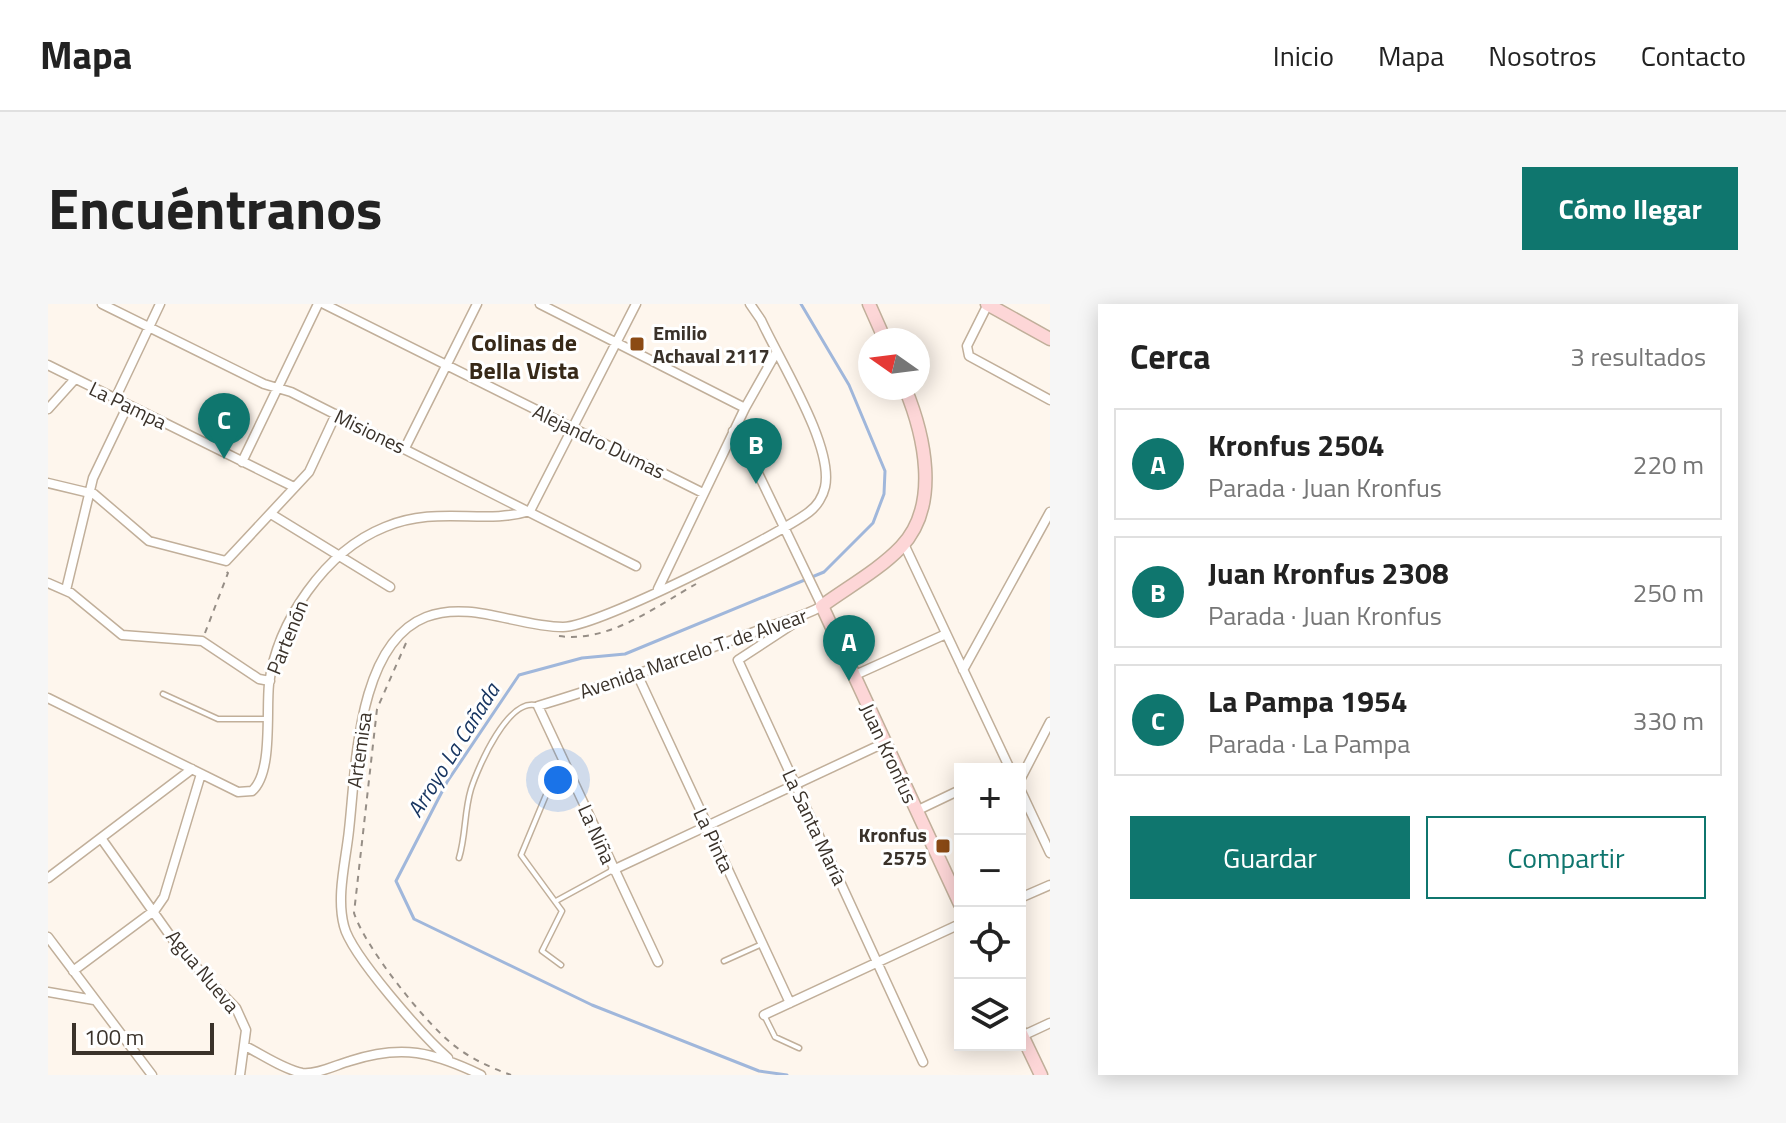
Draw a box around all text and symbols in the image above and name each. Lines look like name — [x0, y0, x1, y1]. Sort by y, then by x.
text: Mapa — [40, 26, 132, 84]
text: Inicio — [1273, 34, 1334, 77]
text: Mapa — [1378, 34, 1444, 77]
text: Nosotros — [1488, 34, 1597, 77]
text: Contacto — [1641, 34, 1746, 77]
text: Encuéntranos — [48, 166, 383, 251]
button: Cómo llegar — [1522, 167, 1738, 250]
place label: Emilio Achaval 2117 — [653, 317, 770, 371]
district label: Colinas de Bella Vista — [469, 324, 579, 388]
north arrow — [858, 328, 930, 400]
text: Cerca — [1130, 330, 1211, 382]
marker: Emilio Achaval 2117 — [628, 335, 646, 353]
text: 3 resultados — [1570, 337, 1706, 376]
street label: La Pampa — [84, 373, 172, 437]
pin: C — [198, 393, 250, 459]
street label: Alejandro Dumas — [528, 396, 670, 486]
street label: Misiones — [329, 401, 411, 461]
pin: B — [730, 418, 782, 484]
text: Kronfus 2504 — [1208, 422, 1385, 468]
text: A — [1150, 445, 1166, 484]
text: 220 m — [1633, 445, 1704, 484]
text: Parada · Juan Kronfus — [1208, 468, 1442, 507]
text: Juan Kronfus 2308 — [1208, 550, 1449, 596]
text: B — [1150, 573, 1166, 612]
text: 250 m — [1633, 573, 1704, 612]
street label: Partenón — [258, 595, 316, 679]
text: Parada · Juan Kronfus — [1208, 596, 1442, 635]
street label: Avenida Marcelo T. de Alvear — [575, 599, 811, 707]
pin: A — [823, 615, 875, 681]
water label: Arroyo La Cañada — [398, 674, 509, 824]
text: La Pampa 1954 — [1208, 678, 1408, 724]
street label: Juan Kronfus — [852, 698, 926, 808]
text: C — [1151, 701, 1165, 740]
text: 330 m — [1633, 701, 1704, 740]
street label: Artemisa — [338, 710, 380, 790]
text: Parada · La Pampa — [1208, 724, 1410, 763]
your location — [538, 760, 578, 800]
map controls — [954, 763, 1026, 1051]
button: + — [954, 763, 1026, 835]
street label: La Santa María — [775, 764, 855, 890]
street label: La Niña — [570, 799, 624, 869]
street label: La Pinta — [686, 803, 742, 877]
button: Guardar — [1130, 816, 1410, 899]
button: Compartir — [1426, 816, 1706, 899]
place label: Kronfus 2575 — [859, 819, 927, 873]
button: − — [954, 835, 1026, 907]
marker: Kronfus 2575 — [934, 837, 952, 855]
button: locate — [954, 907, 1026, 979]
street label: Agua Nueva — [159, 922, 247, 1020]
button: layers — [954, 979, 1026, 1051]
scale bar — [72, 1019, 214, 1055]
text: 100 m — [84, 1020, 144, 1054]

